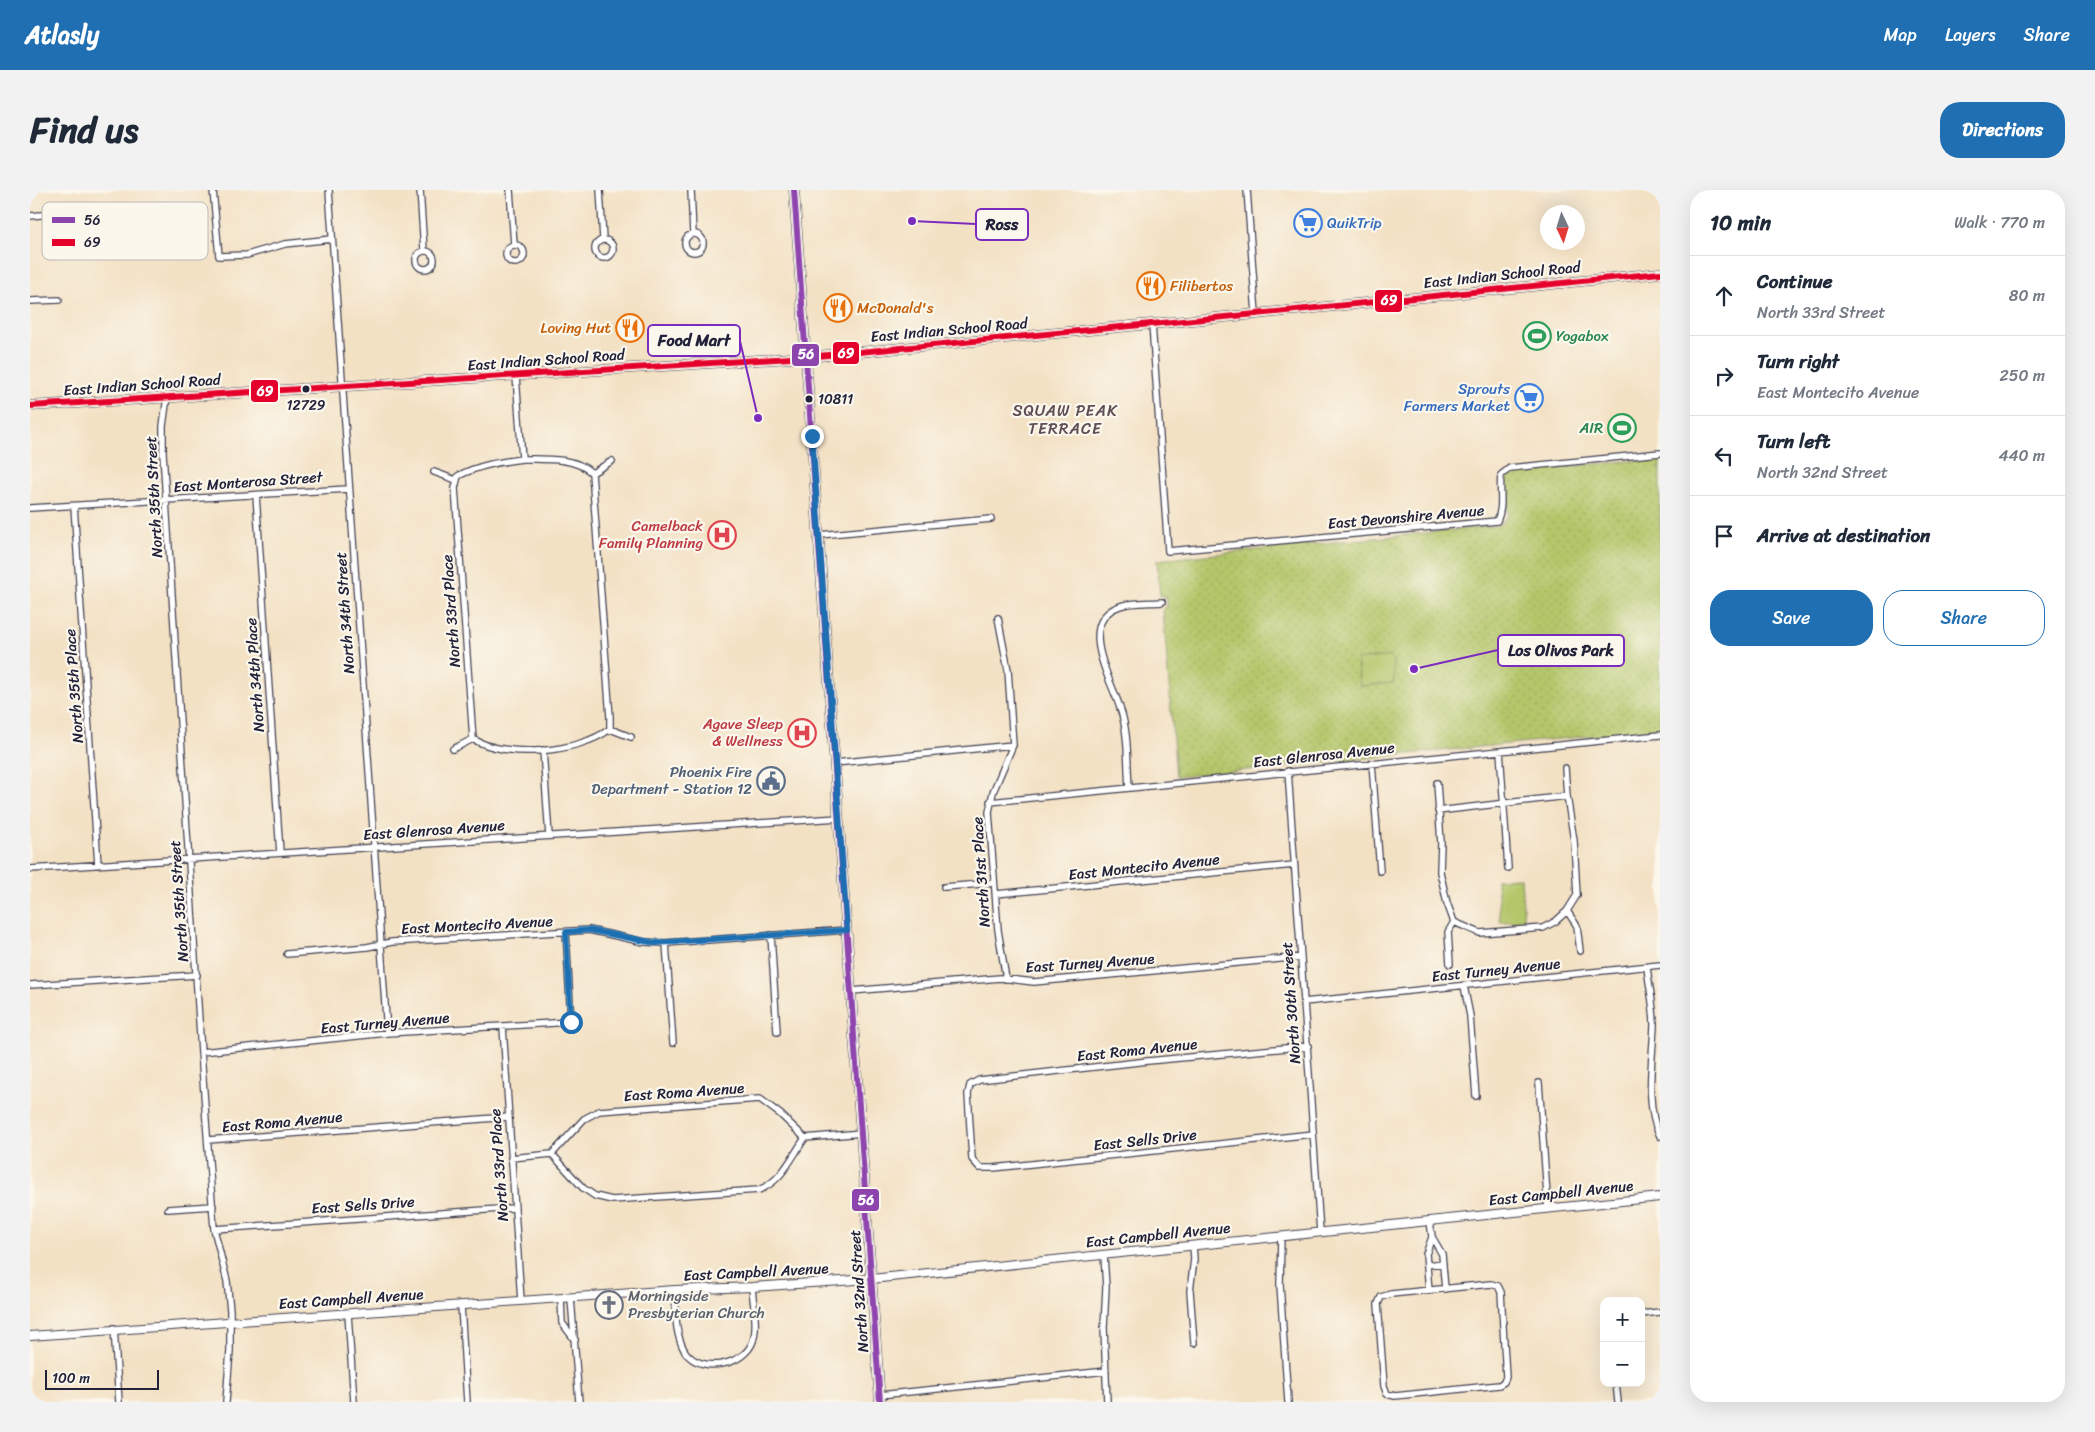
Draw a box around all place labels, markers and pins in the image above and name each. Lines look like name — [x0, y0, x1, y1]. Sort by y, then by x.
supermarket icon: QuikTrip — [1293, 208, 1323, 238]
callout: Ross — [976, 209, 1028, 240]
place label: QuikTrip — [1327, 210, 1382, 236]
restaurant icon: Filibertos — [1136, 271, 1166, 301]
place label: Filibertos — [1170, 273, 1233, 299]
restaurant icon: McDonald's — [823, 293, 853, 323]
place label: McDonald's — [857, 295, 934, 321]
restaurant icon: Loving Hut — [615, 313, 645, 343]
place label: Loving Hut — [541, 315, 611, 341]
sports icon: Yogabox — [1522, 321, 1552, 351]
place label: Yogabox — [1556, 323, 1609, 349]
callout: Food Mart — [648, 325, 740, 356]
place label: Sprouts Farmers Market — [1404, 376, 1510, 419]
supermarket icon: Sprouts Farmers Market — [1514, 383, 1544, 413]
marker: 12729 — [301, 384, 311, 394]
place label: 10811 — [818, 387, 853, 412]
place label: 12729 — [287, 393, 326, 418]
marker: 10811 — [804, 394, 814, 404]
sports icon: AIR — [1607, 413, 1637, 443]
place label: AIR — [1578, 415, 1603, 441]
place label: Camelback Family Planning — [599, 513, 703, 556]
hospital icon: Camelback Family Planning — [707, 520, 737, 550]
callout: Los Olivos Park — [1498, 635, 1624, 666]
place label: Agave Sleep & Wellness — [702, 711, 783, 754]
hospital icon: Agave Sleep & Wellness — [787, 718, 817, 748]
place label: Phoenix Fire Department - Station 12 — [591, 759, 752, 802]
public building icon: Phoenix Fire Department - Station 12 — [756, 766, 786, 796]
place label: Morningside Presbyterian Church — [628, 1283, 765, 1326]
church icon: Morningside Presbyterian Church — [594, 1290, 624, 1320]

